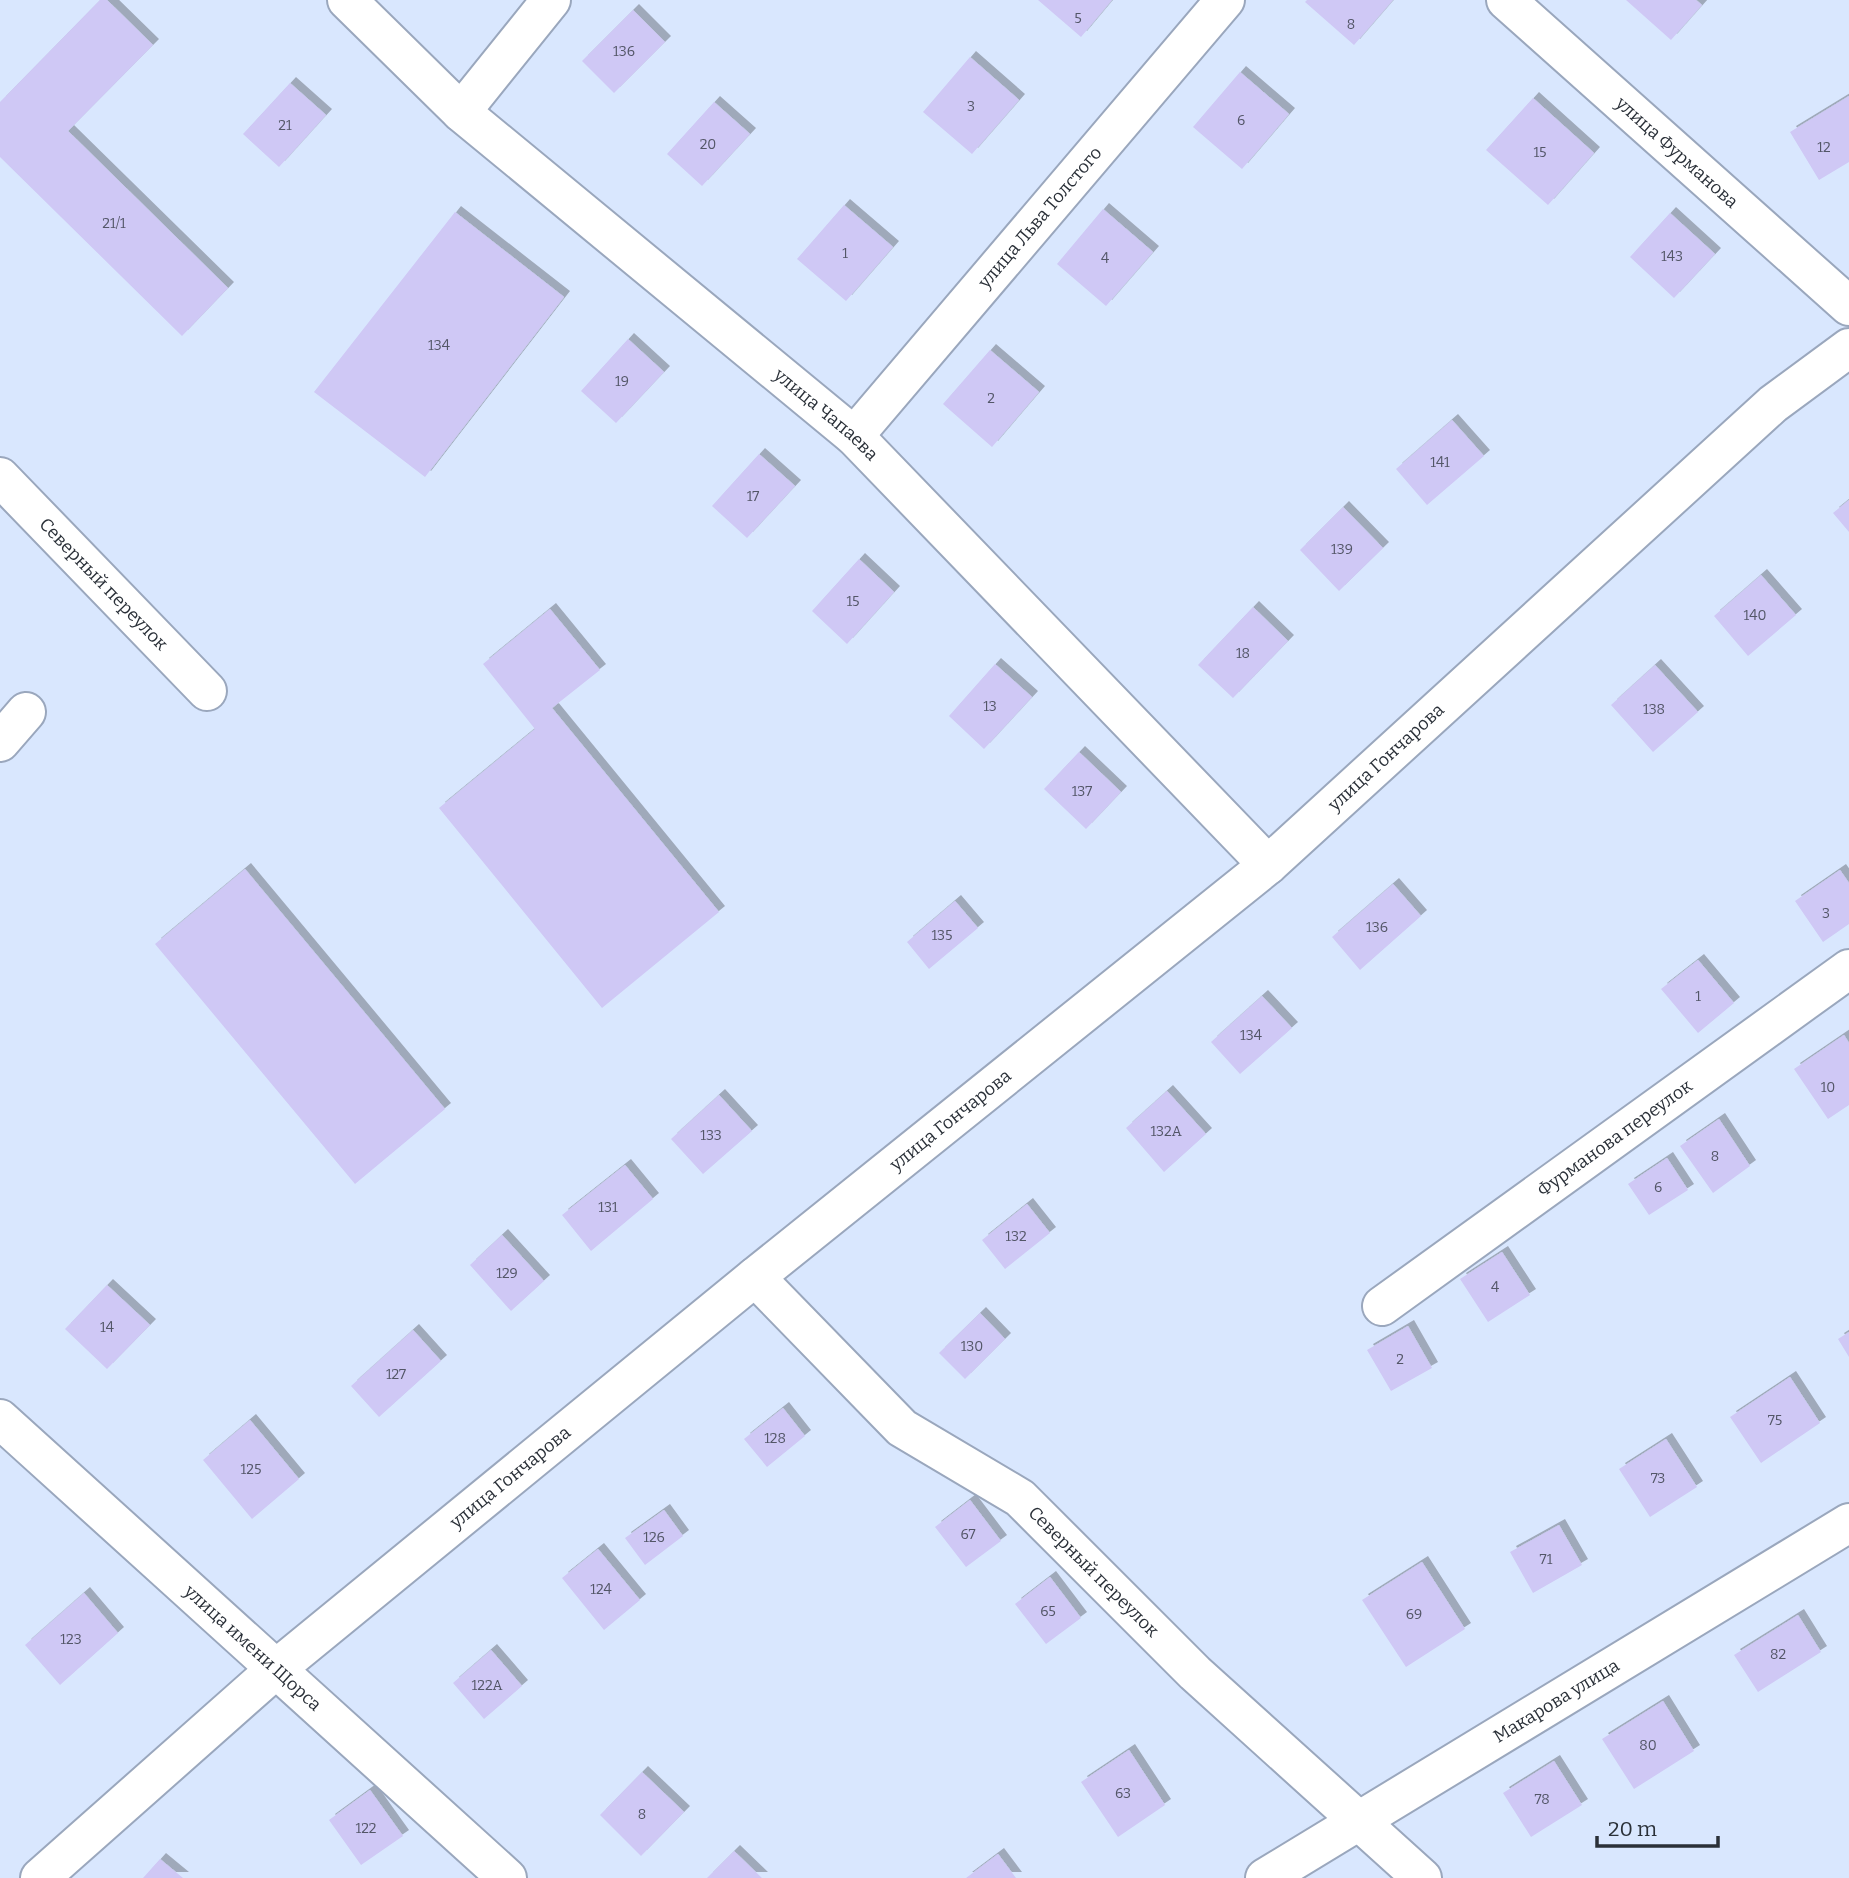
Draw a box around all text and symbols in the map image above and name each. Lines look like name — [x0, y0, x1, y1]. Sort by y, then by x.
house number: 5 — [1074, 10, 1082, 27]
house number: 8 — [1347, 16, 1355, 33]
house number: 136 — [613, 43, 635, 60]
street label: улица Фурманова — [1610, 91, 1743, 213]
house number: 3 — [967, 98, 975, 115]
house number: 6 — [1237, 112, 1245, 129]
house number: 21 — [278, 117, 292, 134]
house number: 20 — [700, 136, 716, 153]
house number: 12 — [1817, 139, 1831, 156]
street label: улица Льва Толстого — [973, 142, 1106, 294]
house number: 15 — [1533, 144, 1547, 161]
house number: 21/1 — [102, 215, 126, 232]
house number: 1 — [842, 245, 848, 262]
house number: 143 — [1661, 248, 1683, 265]
house number: 4 — [1101, 250, 1109, 267]
house number: 134 — [428, 337, 450, 354]
street label: улица Чапаева — [769, 363, 883, 465]
house number: 19 — [615, 373, 629, 390]
house number: 2 — [987, 390, 995, 407]
house number: 141 — [1430, 454, 1450, 471]
house number: 17 — [747, 488, 759, 505]
street label: Северный переулок — [35, 513, 173, 655]
house number: 139 — [1331, 541, 1353, 558]
house number: 15 — [846, 593, 860, 610]
house number: 140 — [1744, 607, 1766, 624]
house number: 18 — [1236, 645, 1250, 662]
house number: 13 — [983, 698, 997, 715]
street label: улица Гончарова — [1323, 699, 1449, 816]
house number: 138 — [1643, 701, 1665, 718]
house number: 137 — [1072, 783, 1092, 800]
house number: 3 — [1822, 905, 1830, 922]
house number: 136 — [1366, 919, 1388, 936]
house number: 135 — [931, 927, 953, 944]
house number: 1 — [1695, 988, 1701, 1005]
house number: 134 — [1240, 1027, 1262, 1044]
street label: улица Гончарова — [885, 1065, 1016, 1176]
street label: Фурманова переулок — [1533, 1074, 1697, 1201]
house number: 10 — [1821, 1079, 1835, 1096]
house number: 132А — [1150, 1123, 1182, 1140]
house number: 133 — [700, 1127, 722, 1144]
house number: 8 — [1711, 1148, 1719, 1165]
house number: 6 — [1654, 1179, 1662, 1196]
house number: 131 — [598, 1199, 618, 1216]
house number: 132 — [1005, 1228, 1027, 1245]
house number: 129 — [496, 1265, 518, 1282]
house number: 4 — [1491, 1279, 1499, 1296]
house number: 14 — [100, 1319, 114, 1336]
house number: 130 — [961, 1338, 983, 1355]
house number: 2 — [1396, 1351, 1404, 1368]
house number: 127 — [386, 1366, 406, 1383]
house number: 75 — [1768, 1412, 1782, 1429]
street label: улица Гончарова — [445, 1421, 575, 1534]
house number: 128 — [764, 1430, 786, 1447]
house number: 125 — [241, 1461, 261, 1478]
house number: 73 — [1651, 1470, 1665, 1487]
street label: Северный переулок — [1024, 1502, 1164, 1642]
house number: 67 — [960, 1526, 976, 1543]
house number: 126 — [643, 1529, 665, 1546]
house number: 71 — [1540, 1551, 1553, 1568]
street label: улица имени Щорса — [179, 1579, 326, 1716]
house number: 124 — [590, 1581, 612, 1598]
house number: 65 — [1040, 1603, 1056, 1620]
house number: 69 — [1406, 1606, 1422, 1623]
house number: 123 — [60, 1631, 82, 1648]
house number: 82 — [1770, 1646, 1786, 1663]
street label: Макарова улица — [1489, 1654, 1623, 1748]
house number: 122А — [472, 1677, 502, 1694]
house number: 80 — [1639, 1737, 1657, 1754]
house number: 63 — [1115, 1785, 1131, 1802]
house number: 78 — [1534, 1791, 1550, 1808]
scale bar — [1597, 1804, 1718, 1848]
house number: 8 — [638, 1806, 646, 1823]
text: 20 m — [1608, 1816, 1657, 1842]
house number: 122 — [356, 1820, 376, 1837]

